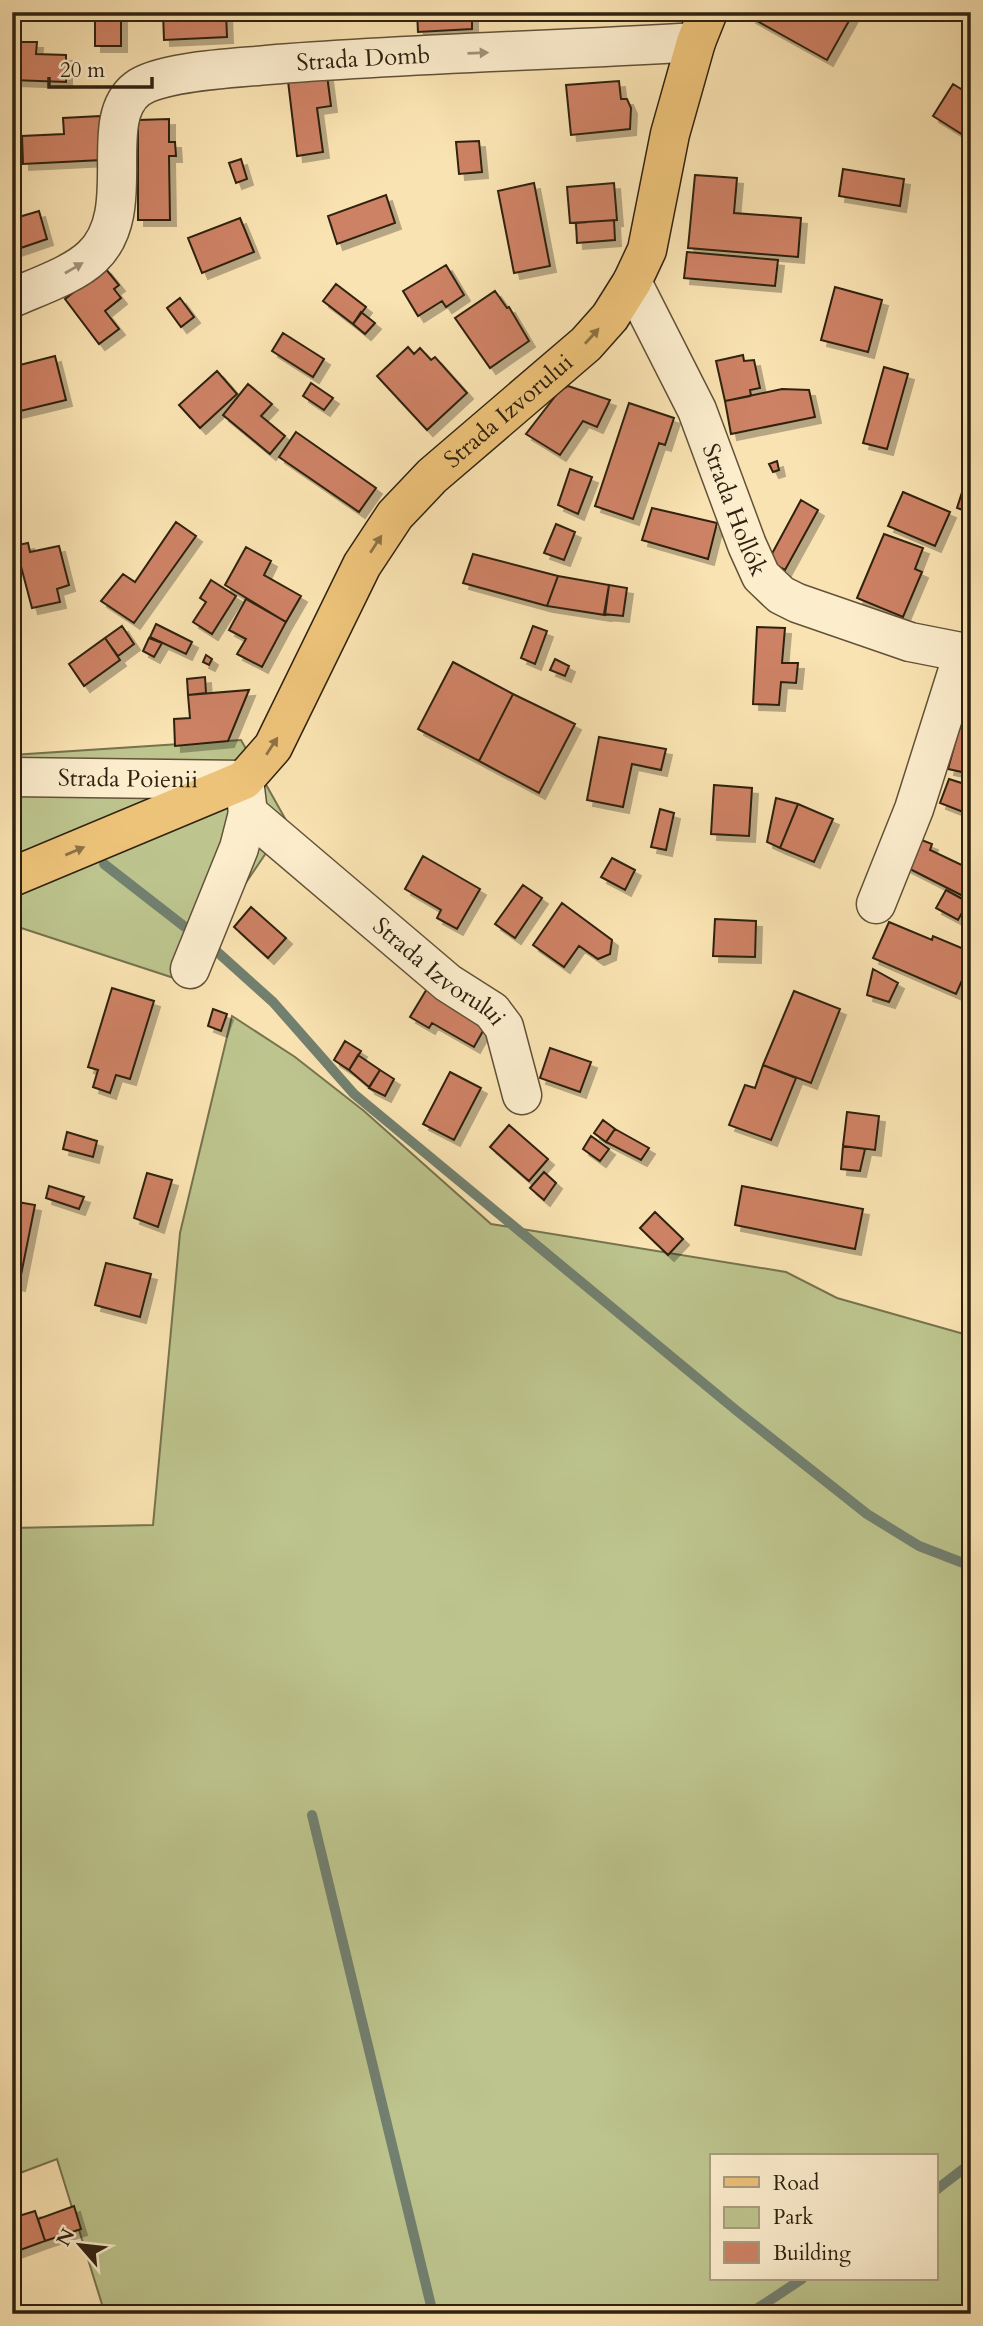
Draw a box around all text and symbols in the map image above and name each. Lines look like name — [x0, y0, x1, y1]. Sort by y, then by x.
street label: Strada Domb — [295, 38, 431, 79]
scale bar — [49, 46, 152, 90]
one-way arrow — [467, 47, 489, 58]
text: 20 m — [60, 56, 105, 85]
one-way arrow — [64, 262, 83, 275]
one-way arrow — [584, 328, 600, 345]
street label: Strada Izvorului — [437, 346, 580, 475]
street label: Strada Hollók — [694, 439, 775, 581]
one-way arrow — [369, 534, 382, 553]
one-way arrow — [265, 736, 278, 755]
street label: Strada Poienii — [58, 761, 199, 796]
one-way arrow — [65, 845, 86, 856]
street label: Strada Izvorului — [366, 910, 514, 1033]
legend — [710, 2154, 937, 2280]
text: Road — [773, 2169, 819, 2198]
text: Park — [773, 2203, 814, 2232]
north arrow — [46, 2210, 116, 2280]
text: N — [51, 2224, 81, 2251]
text: Building — [773, 2239, 851, 2268]

